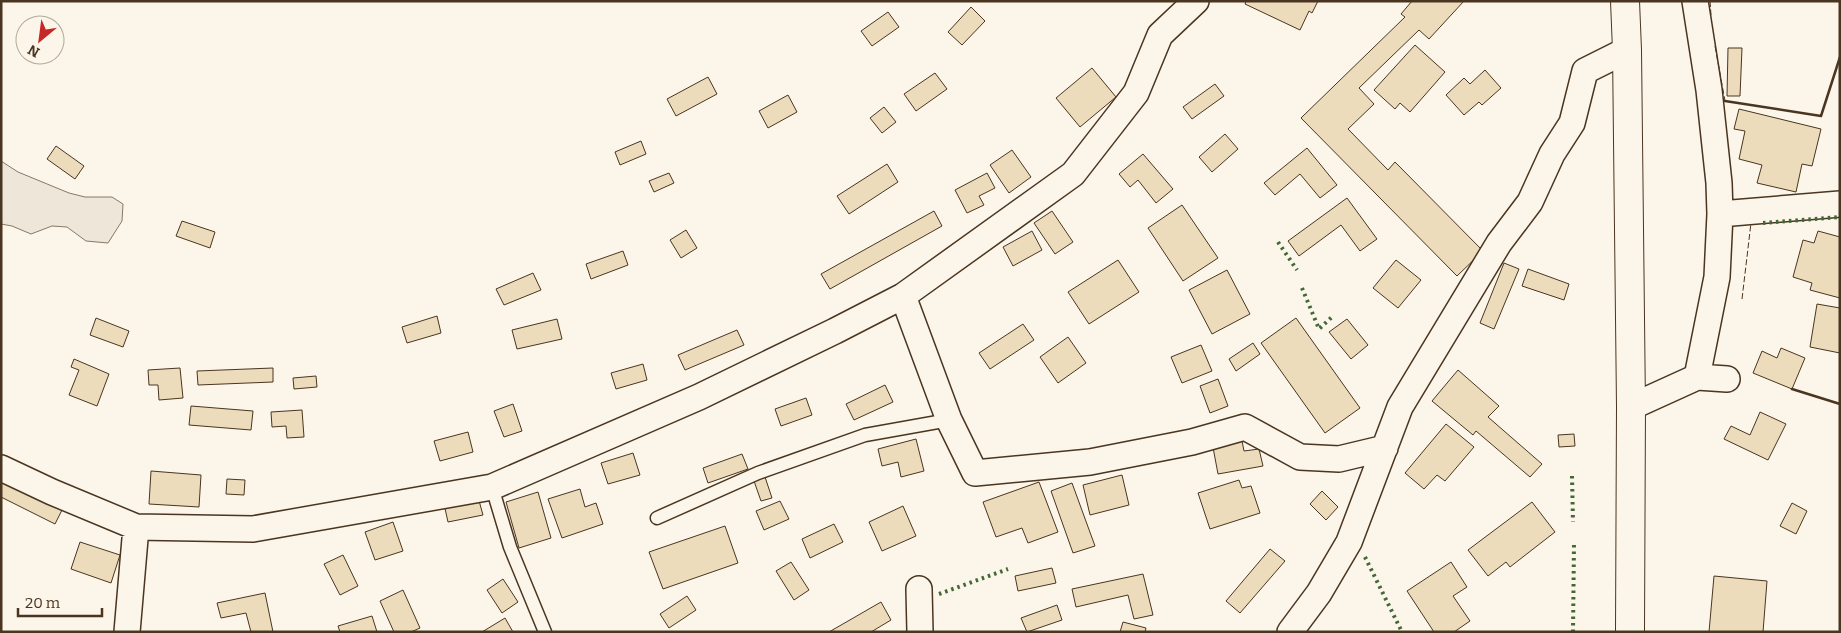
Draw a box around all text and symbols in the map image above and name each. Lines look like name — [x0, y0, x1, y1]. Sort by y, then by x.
north arrow — [15, 15, 65, 65]
text: N — [25, 41, 43, 61]
scale bar — [18, 586, 101, 618]
text: 20 m — [25, 594, 61, 612]

